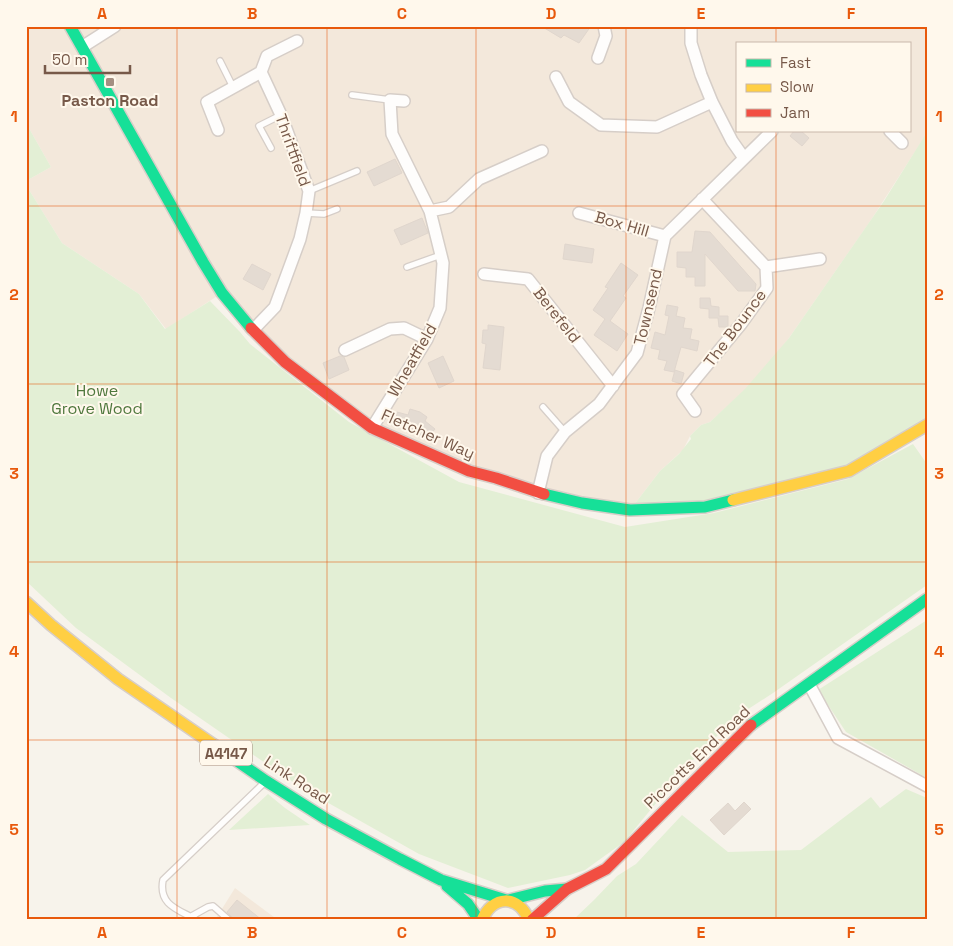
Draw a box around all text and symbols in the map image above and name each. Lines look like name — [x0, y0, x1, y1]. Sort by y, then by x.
text: A — [97, 3, 107, 24]
text: B — [247, 3, 257, 24]
text: C — [397, 3, 407, 24]
text: D — [546, 3, 556, 24]
text: E — [697, 3, 706, 24]
text: F — [847, 3, 856, 24]
scale bar — [45, 42, 130, 74]
legend — [736, 42, 910, 132]
text: 50 m — [52, 50, 87, 69]
text: Fast — [780, 53, 811, 72]
marker: Paston Road — [104, 76, 116, 88]
text: Slow — [780, 77, 814, 96]
place label: Paston Road — [62, 90, 158, 111]
text: Jam — [780, 103, 810, 122]
text: 1 — [10, 106, 18, 127]
text: 1 — [935, 106, 943, 127]
street label: Thriftfield — [270, 111, 316, 189]
street label: Box Hill — [592, 206, 652, 242]
street label: Townsend — [629, 267, 667, 347]
street label: Berefeld — [529, 283, 585, 347]
text: 2 — [9, 284, 19, 305]
text: 2 — [934, 284, 944, 305]
street label: The Bounce — [699, 285, 771, 371]
street label: Wheatfield — [383, 319, 441, 401]
park label: Howe Grove Wood — [51, 380, 143, 419]
street label: Fletcher Way — [378, 404, 478, 464]
text: 3 — [9, 463, 19, 484]
text: 3 — [934, 463, 944, 484]
text: 4 — [9, 641, 19, 662]
text: 4 — [934, 641, 944, 662]
street label: Piccotts End Road — [639, 701, 755, 813]
road number: A4147 — [200, 740, 252, 766]
street label: Link Road — [260, 751, 334, 809]
text: 5 — [9, 819, 19, 840]
text: 5 — [934, 819, 944, 840]
text: A — [97, 922, 107, 943]
text: B — [247, 922, 257, 943]
text: C — [397, 922, 407, 943]
text: D — [546, 922, 556, 943]
text: E — [697, 922, 706, 943]
text: F — [847, 922, 856, 943]

